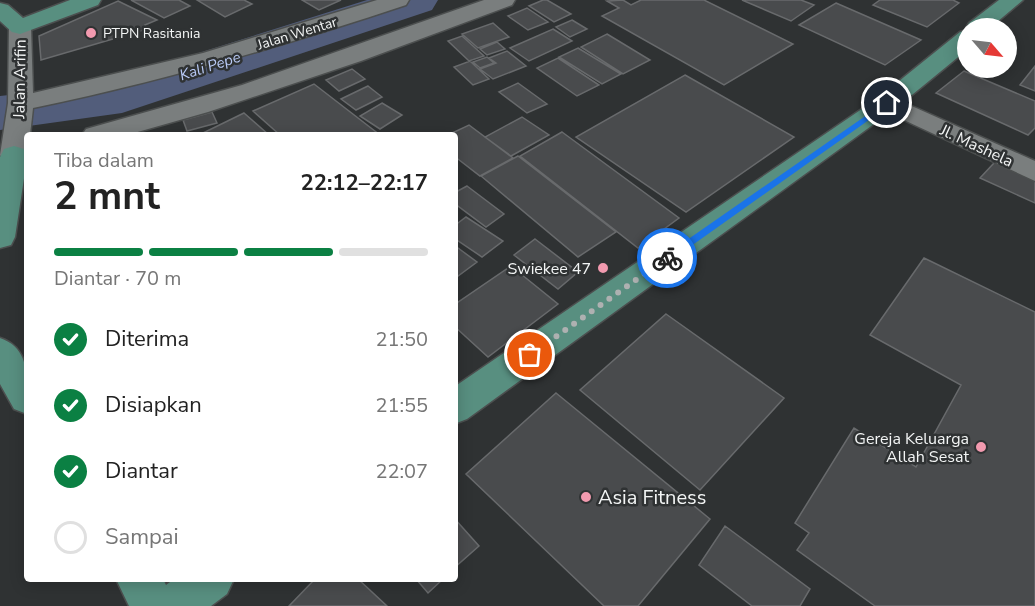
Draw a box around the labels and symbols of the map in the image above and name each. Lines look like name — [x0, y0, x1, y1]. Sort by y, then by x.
street label: Jalan Wentar — [254, 12, 339, 55]
north arrow — [957, 18, 1017, 78]
place label: PTPN Rasitania — [103, 24, 201, 43]
marker: PTPN Rasitania — [84, 26, 98, 40]
street label: Jalan Arifin — [8, 39, 32, 120]
water label: Kali Pepe — [177, 47, 243, 85]
pin — [861, 77, 912, 128]
street label: Jl. Mashela — [935, 119, 1017, 172]
courier — [637, 228, 697, 288]
place label: Swiekee 47 — [507, 258, 591, 280]
marker: Swiekee 47 — [596, 261, 610, 275]
pin — [504, 329, 555, 380]
place label: Gereja Keluarga Allah Sesat — [854, 428, 969, 468]
marker: Gereja Keluarga Allah Sesat — [974, 440, 988, 454]
place label: Asia Fitness — [598, 484, 706, 511]
marker: Asia Fitness — [579, 490, 593, 504]

